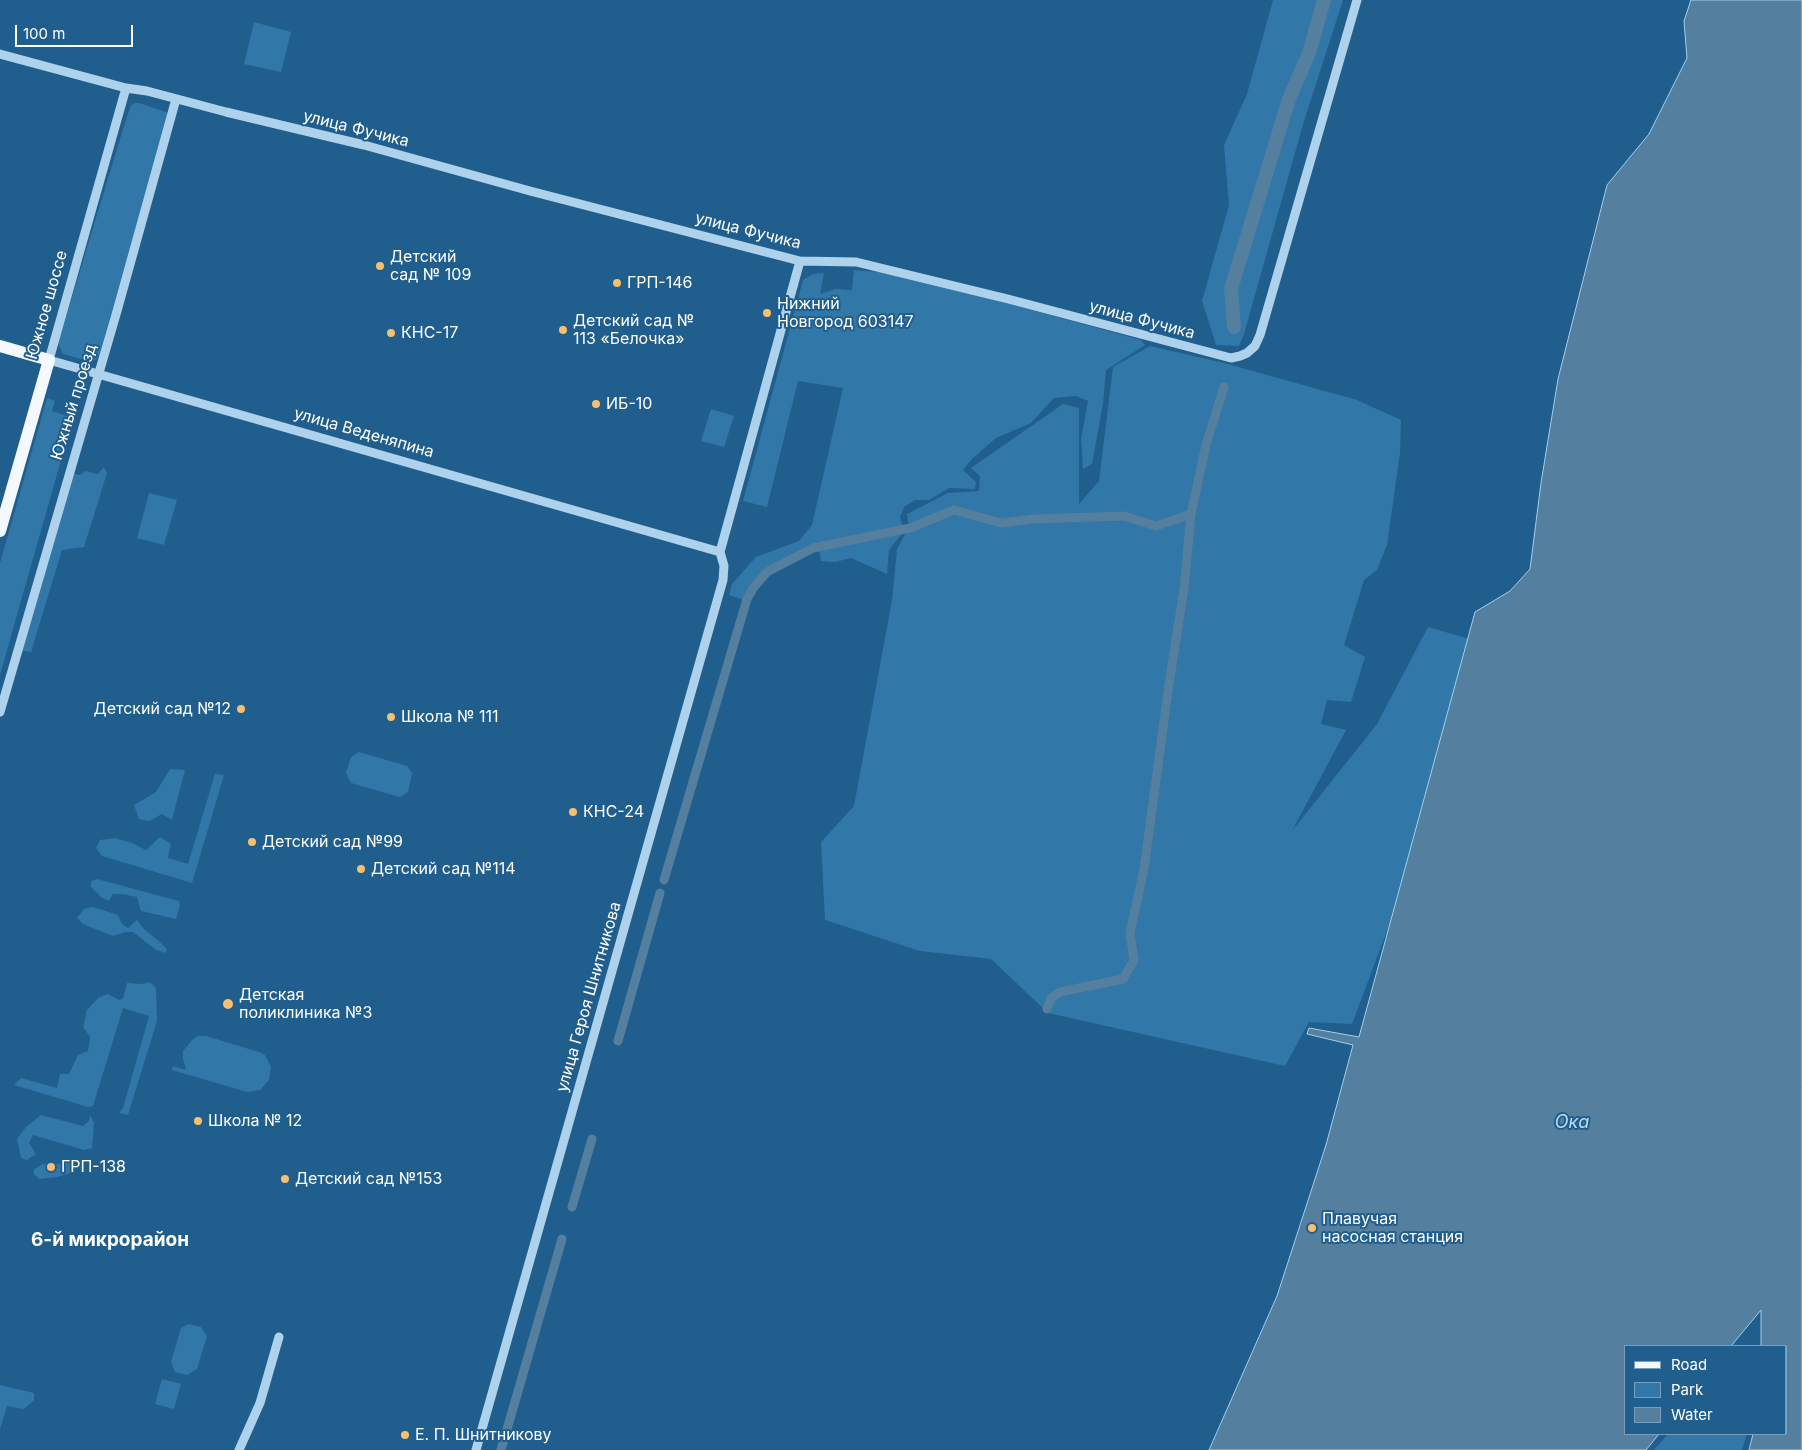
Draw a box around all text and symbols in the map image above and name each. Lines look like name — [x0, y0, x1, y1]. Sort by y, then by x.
scale bar — [18, 15, 135, 47]
text: 100 m — [23, 24, 65, 43]
street label: улица Фучика — [301, 107, 411, 151]
street label: улица Фучика — [693, 209, 803, 253]
place label: Детский сад № 109 — [390, 247, 471, 285]
street label: Южное шоссе — [22, 248, 72, 362]
marker: Детский сад № 109 — [374, 260, 386, 272]
place label: ГРП-146 — [627, 273, 692, 293]
marker: ГРП-146 — [611, 277, 623, 289]
place label: Нижний Новгород 603147 — [777, 294, 914, 332]
street label: улица Фучика — [1087, 297, 1197, 343]
marker: Нижний Новгород 603147 — [761, 307, 773, 319]
place label: Детский сад № 113 «Белочка» — [573, 311, 694, 349]
place label: КНС-17 — [401, 323, 458, 343]
marker: Детский сад № 113 «Белочка» — [557, 324, 569, 336]
marker: КНС-17 — [385, 327, 397, 339]
street label: Южный проезд — [47, 342, 101, 462]
place label: ИБ-10 — [606, 394, 652, 414]
marker: ИБ-10 — [590, 398, 602, 410]
street label: улица Веденяпина — [292, 404, 436, 462]
place label: Детский сад №12 — [94, 699, 231, 719]
marker: Детский сад №12 — [235, 703, 247, 715]
place label: Школа № 111 — [401, 707, 498, 727]
marker: Школа № 111 — [385, 711, 397, 723]
place label: КНС-24 — [583, 802, 644, 822]
marker: КНС-24 — [567, 806, 579, 818]
place label: Детский сад №99 — [262, 832, 403, 852]
marker: Детский сад №99 — [246, 836, 258, 848]
place label: Детский сад №114 — [371, 859, 516, 879]
marker: Детский сад №114 — [355, 863, 367, 875]
street label: улица Героя Шнитникова — [553, 900, 625, 1094]
place label: Детская поликлиника №3 — [239, 985, 372, 1023]
marker: Детская поликлиника №3 — [221, 997, 235, 1011]
place label: Школа № 12 — [208, 1111, 302, 1131]
water label: Ока — [1555, 1112, 1589, 1134]
marker: Школа № 12 — [192, 1115, 204, 1127]
place label: ГРП-138 — [61, 1157, 126, 1177]
marker: ГРП-138 — [45, 1161, 57, 1173]
place label: Детский сад №153 — [295, 1169, 442, 1189]
marker: Детский сад №153 — [279, 1173, 291, 1185]
place label: Плавучая насосная станция — [1322, 1209, 1463, 1247]
marker: Плавучая насосная станция — [1306, 1222, 1318, 1234]
district label: 6-й микрорайон — [31, 1229, 189, 1251]
legend — [1624, 1345, 1787, 1435]
text: Road — [1671, 1355, 1707, 1374]
text: Park — [1671, 1380, 1703, 1399]
text: Water — [1671, 1405, 1713, 1424]
place label: Е. П. Шнитникову — [415, 1425, 552, 1445]
marker: Е. П. Шнитникову — [399, 1429, 411, 1441]

